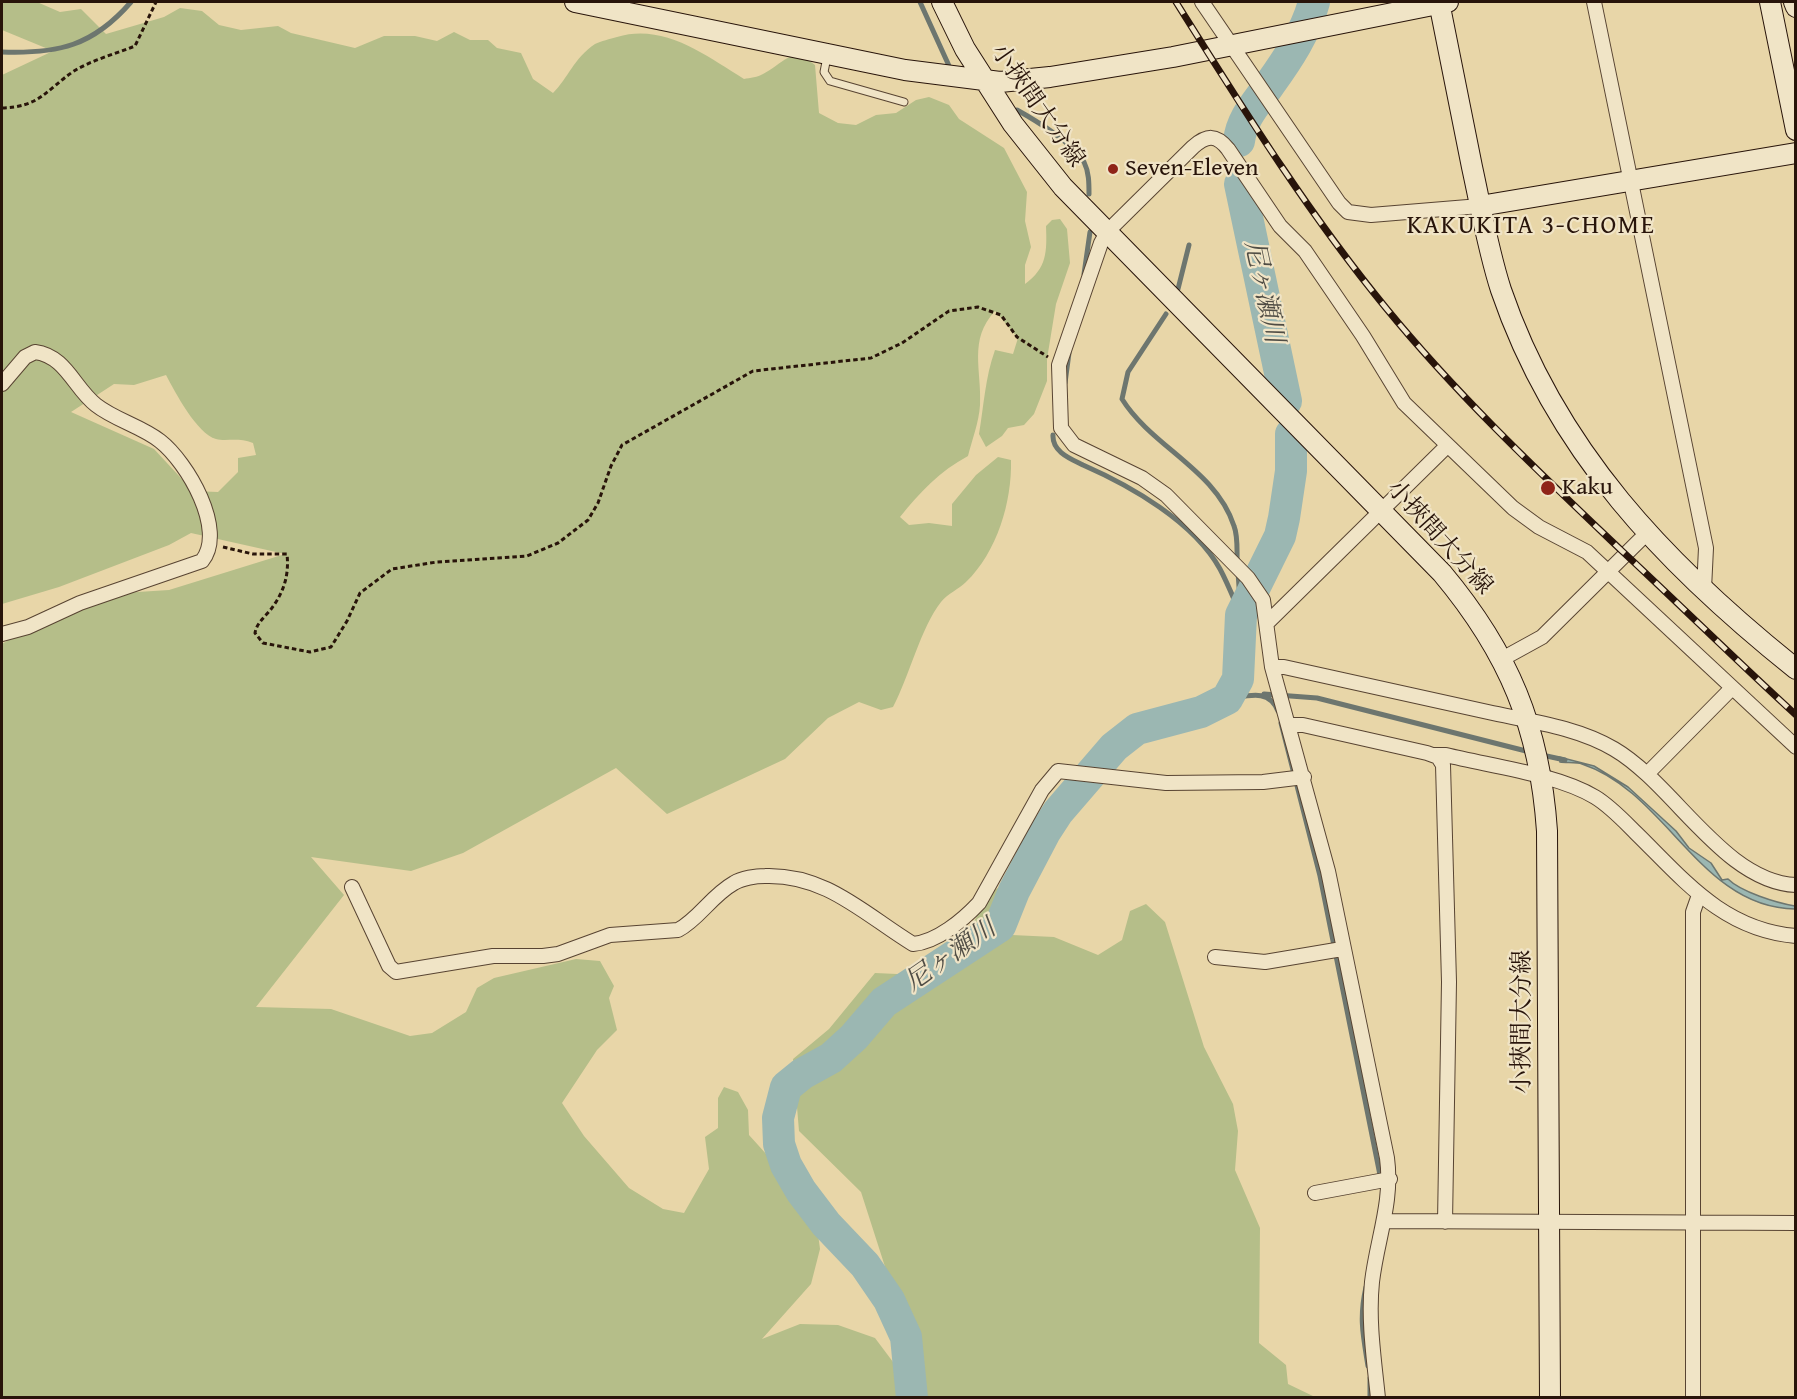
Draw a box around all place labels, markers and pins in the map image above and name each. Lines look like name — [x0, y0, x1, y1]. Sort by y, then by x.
place label: Seven-Eleven — [1125, 155, 1259, 183]
marker: Seven-Eleven — [1106, 162, 1120, 176]
place label: Kaku — [1562, 474, 1613, 502]
marker: Kaku — [1539, 479, 1557, 497]

